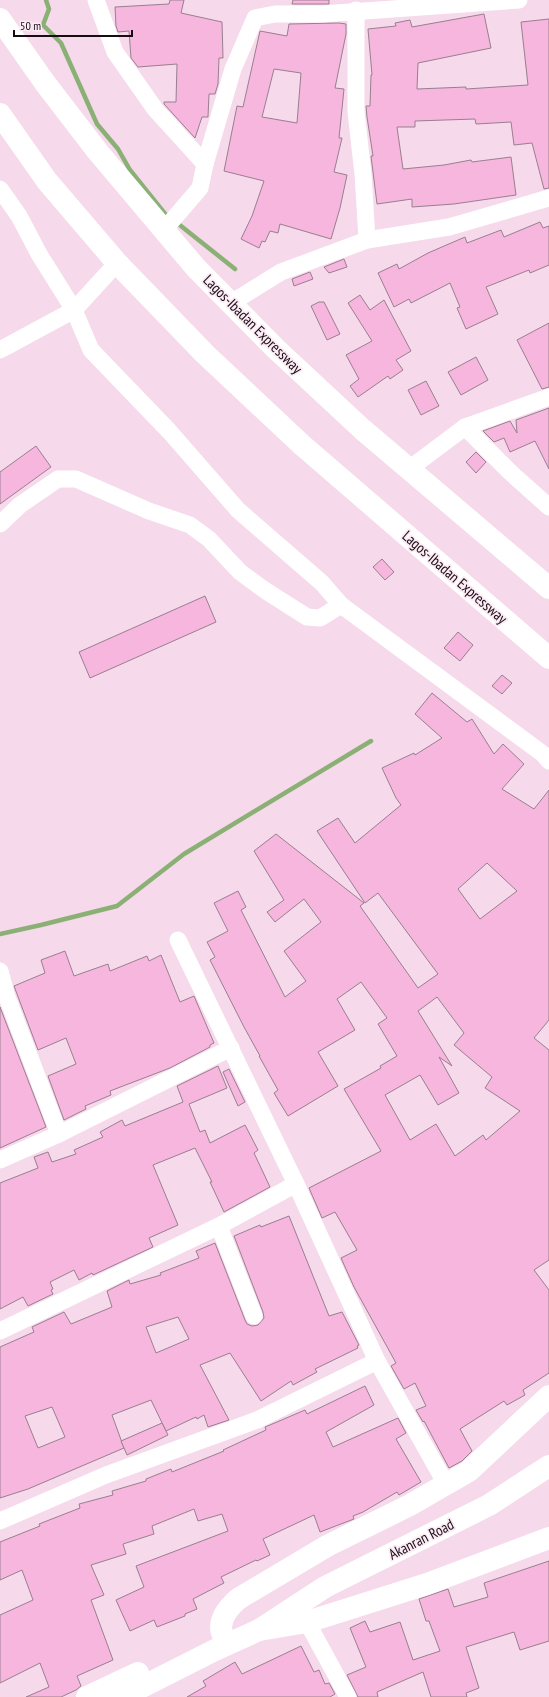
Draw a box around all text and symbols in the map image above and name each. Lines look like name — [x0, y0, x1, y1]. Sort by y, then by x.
scale bar — [14, 12, 132, 38]
text: 50 m — [20, 18, 41, 33]
street label: Lagos-Ibadan Expressway — [199, 270, 307, 378]
street label: Lagos-Ibadan Expressway — [399, 526, 512, 628]
street label: Akanran Road — [385, 1514, 457, 1564]

